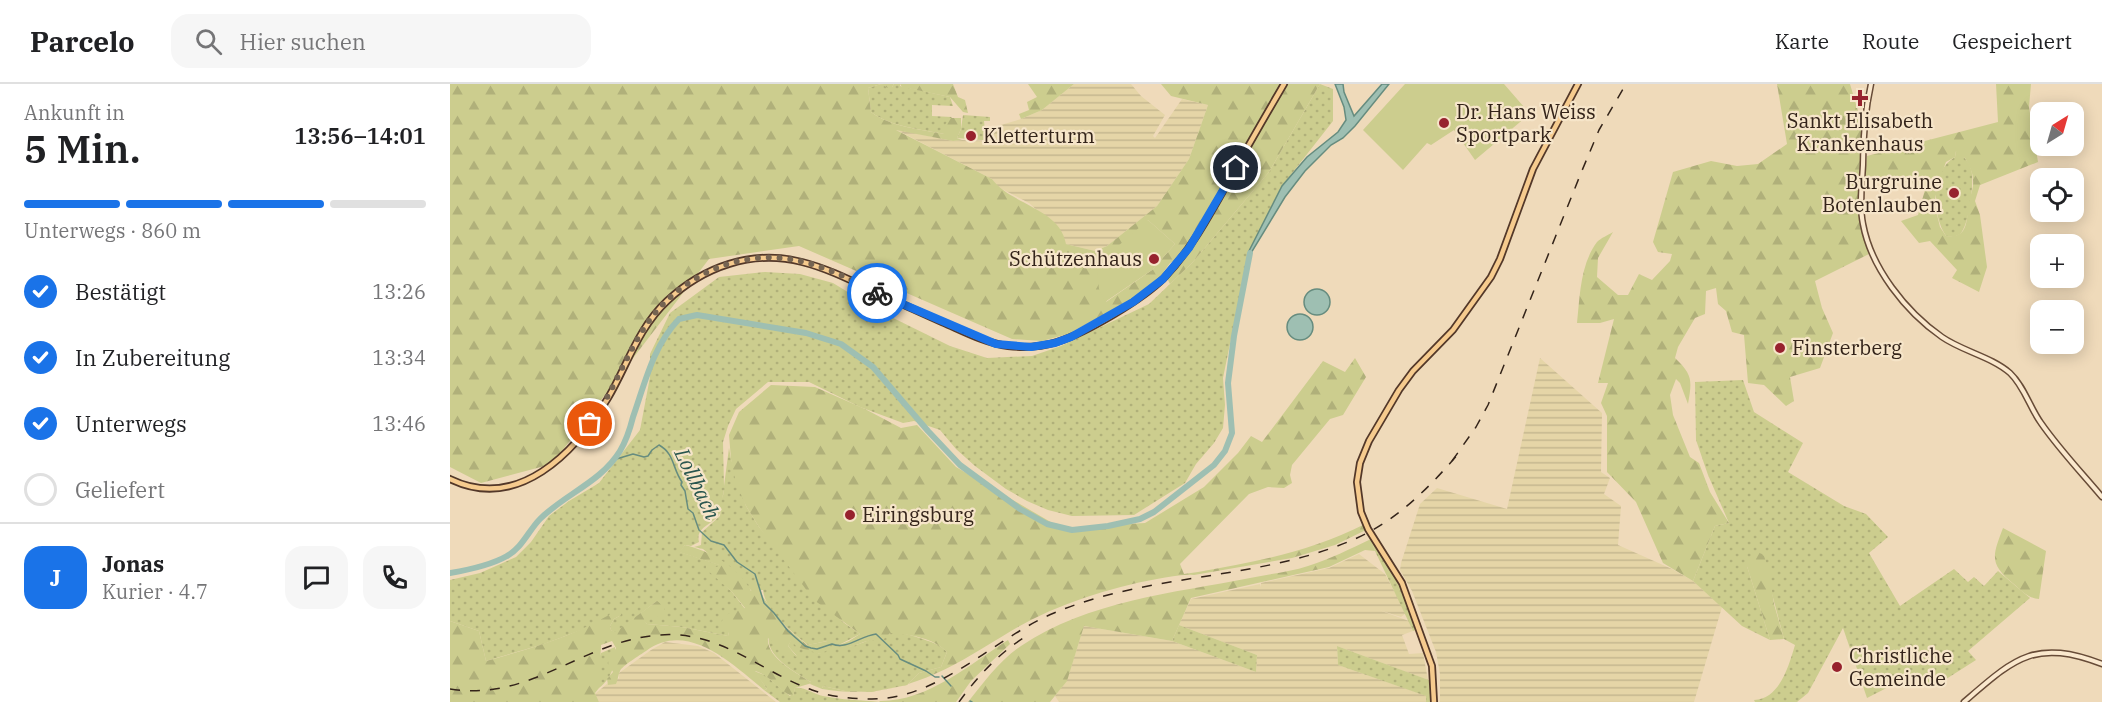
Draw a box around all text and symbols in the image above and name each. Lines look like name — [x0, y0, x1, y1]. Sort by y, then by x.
search box — [171, 14, 591, 68]
text: Parcelo — [30, 23, 135, 60]
icon: search — [192, 25, 225, 58]
text: Hier suchen — [240, 27, 366, 56]
text: Karte — [1775, 27, 1829, 55]
text: Route — [1862, 27, 1919, 55]
text: Gespeichert — [1952, 27, 2072, 55]
marker: Sankt Elisabeth Krankenhaus — [1851, 89, 1869, 107]
place label: Dr. Hans Weiss Sportpark — [1456, 98, 1596, 148]
text: Ankunft in — [24, 99, 125, 126]
north arrow — [2030, 102, 2084, 156]
map controls — [2030, 102, 2084, 354]
place label: Sankt Elisabeth Krankenhaus — [1787, 107, 1933, 157]
marker: Dr. Hans Weiss Sportpark — [1437, 116, 1451, 130]
text: 13:56–14:01 — [294, 121, 426, 150]
place label: Kletterturm — [983, 122, 1095, 149]
text: 5 Min. — [24, 123, 141, 174]
marker: Kletterturm — [964, 129, 978, 143]
pin — [1210, 142, 1261, 193]
icon: home — [1219, 151, 1252, 184]
place label: Burgruine Botenlauben — [1822, 168, 1942, 218]
button: locate — [2030, 168, 2084, 222]
marker: Burgruine Botenlauben — [1947, 186, 1961, 200]
text: Unterwegs · 860 m — [24, 217, 201, 244]
button: + — [2030, 234, 2084, 288]
place label: Schützenhaus — [1009, 245, 1142, 272]
marker: Schützenhaus — [1147, 252, 1161, 266]
courier — [847, 263, 907, 323]
icon: check — [24, 275, 57, 308]
text: Bestätigt — [75, 277, 166, 306]
icon: bike — [861, 277, 894, 310]
text: 13:26 — [372, 278, 426, 305]
button: − — [2030, 300, 2084, 354]
place label: Finsterberg — [1792, 334, 1902, 361]
icon: check — [24, 341, 57, 374]
marker: Finsterberg — [1773, 341, 1787, 355]
text: In Zubereitung — [75, 343, 230, 372]
text: 13:34 — [372, 344, 426, 371]
pin — [564, 398, 615, 449]
icon: check — [24, 407, 57, 440]
icon: bag — [573, 407, 606, 440]
text: Unterwegs — [75, 409, 187, 438]
text: 13:46 — [372, 410, 426, 437]
water label: Lollbach — [668, 442, 727, 524]
text: Geliefert — [75, 475, 165, 504]
place label: Eiringsburg — [862, 501, 974, 528]
marker: Eiringsburg — [843, 508, 857, 522]
button: chat — [285, 546, 348, 609]
button: phone — [363, 546, 426, 609]
text: Jonas — [102, 549, 164, 578]
text: J — [50, 563, 61, 592]
text: Kurier · 4.7 — [102, 578, 208, 605]
place label: Christliche Gemeinde — [1849, 642, 1952, 692]
marker: Christliche Gemeinde — [1830, 660, 1844, 674]

